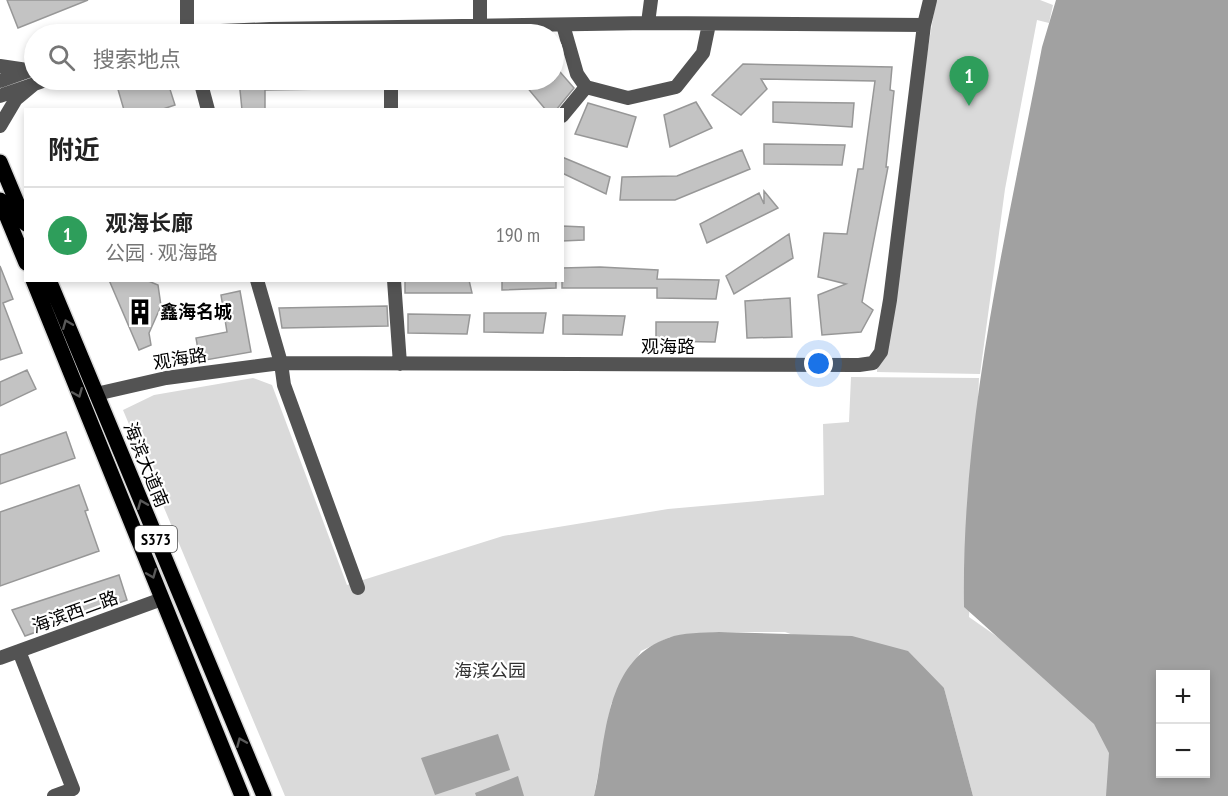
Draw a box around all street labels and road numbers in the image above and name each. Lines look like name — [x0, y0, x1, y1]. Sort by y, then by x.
street label: 观海路 — [641, 335, 695, 358]
street label: 观海路 — [151, 343, 208, 374]
street label: 海滨大道南 — [119, 419, 174, 511]
road number: S373 — [135, 526, 177, 552]
street label: 海滨西二路 — [29, 585, 121, 638]

